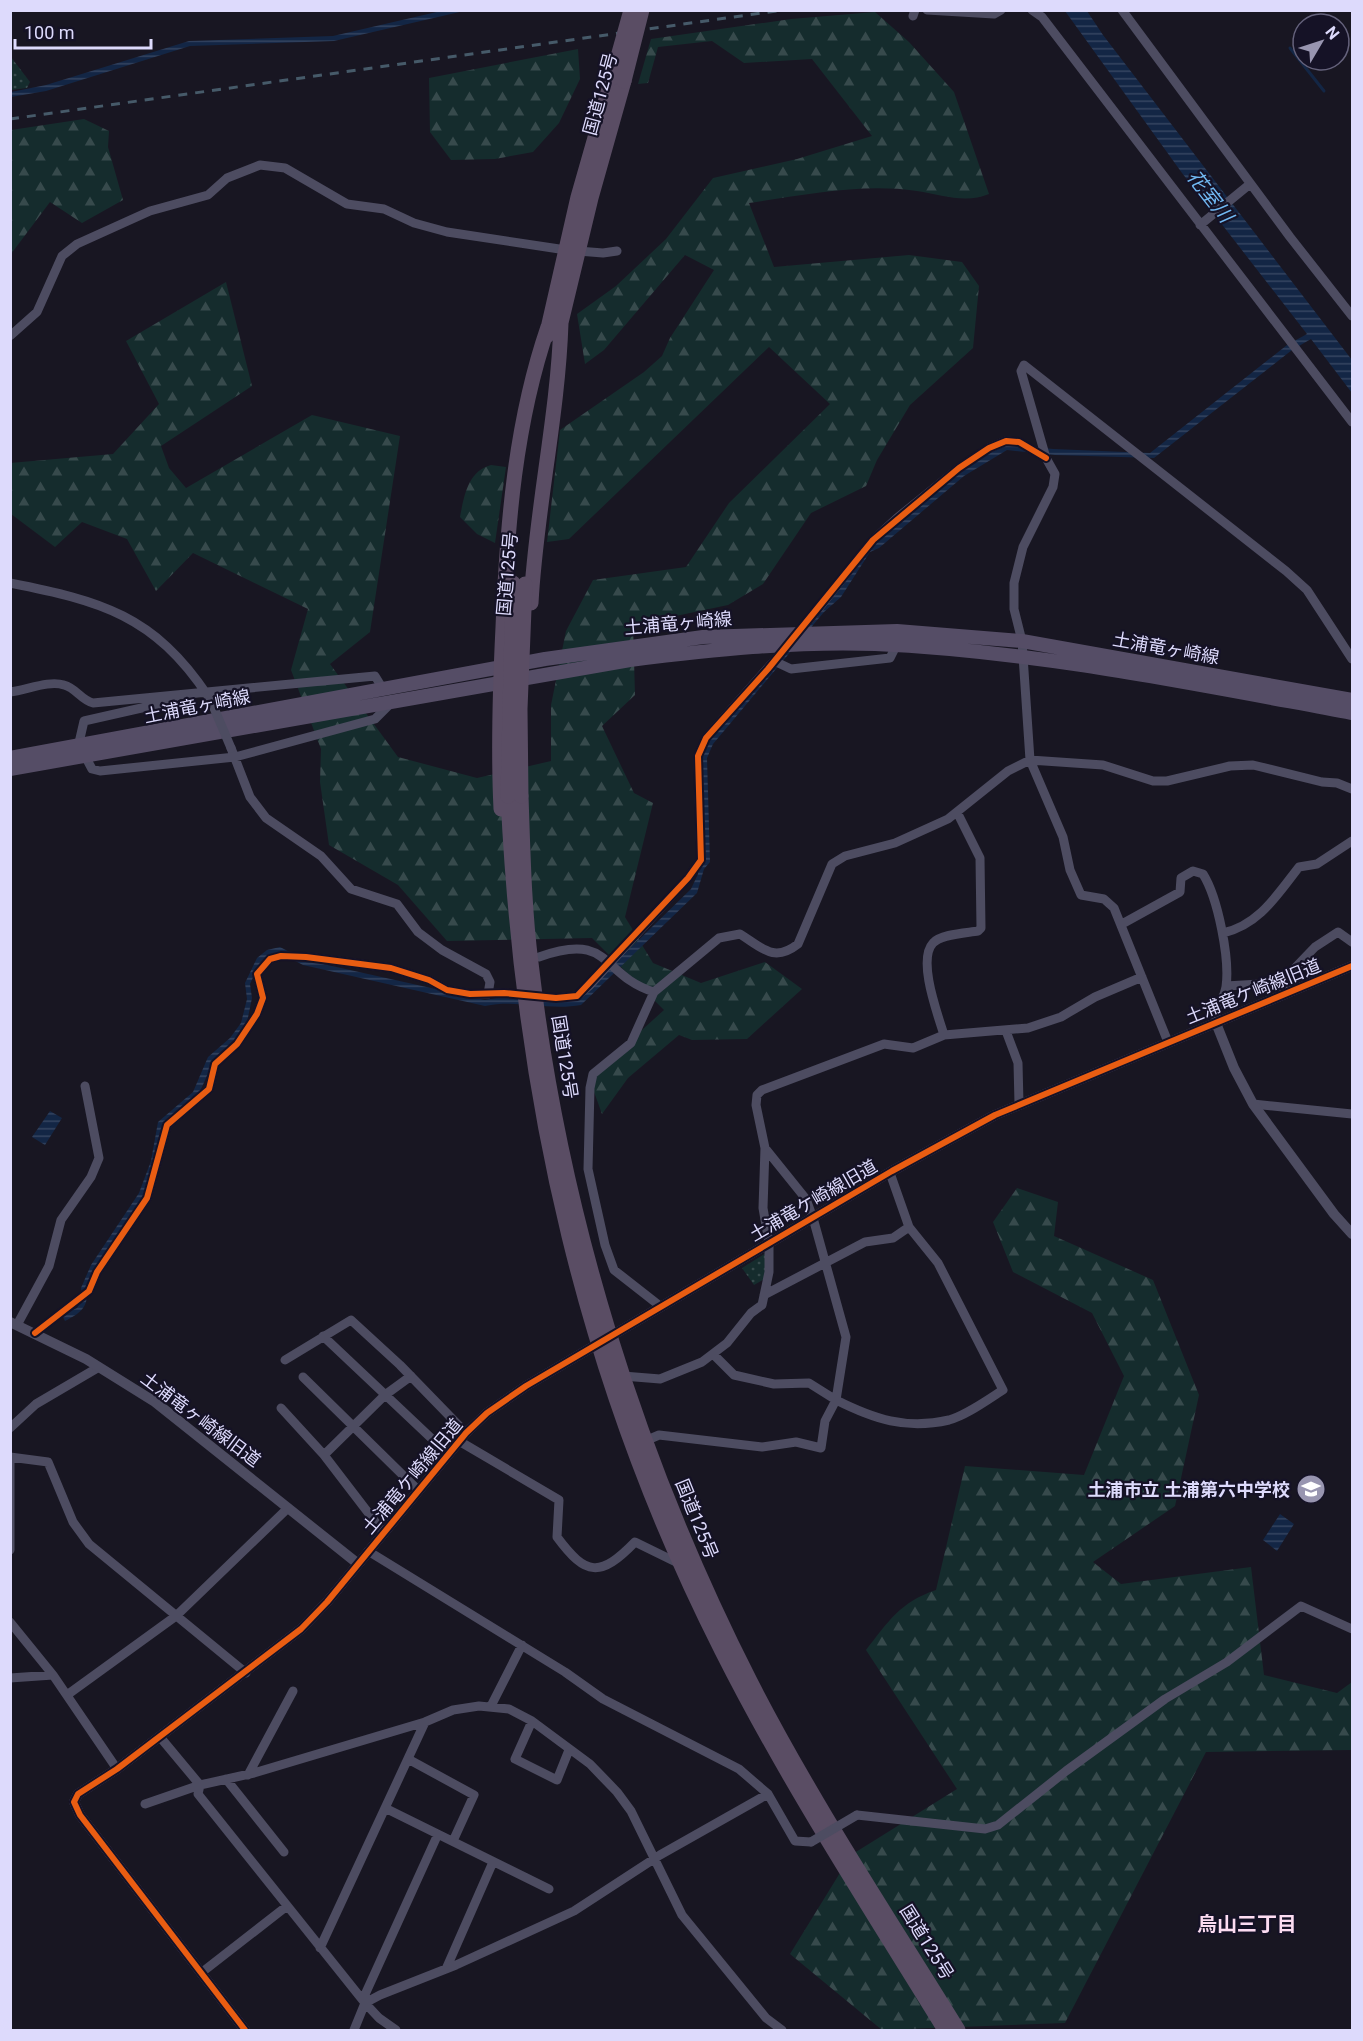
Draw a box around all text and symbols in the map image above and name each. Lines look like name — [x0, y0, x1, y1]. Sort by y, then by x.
scale bar — [15, 12, 152, 50]
north arrow — [1291, 12, 1351, 72]
text: 100 m — [24, 22, 75, 43]
text: N — [1321, 23, 1343, 43]
street label: 国道125号 — [579, 51, 621, 137]
water label: 花室川 — [1182, 165, 1239, 229]
street label: 国道125号 — [493, 531, 521, 617]
street label: 土浦竜ヶ崎線 — [623, 608, 733, 638]
street label: 土浦竜ヶ崎線 — [1111, 628, 1221, 668]
street label: 土浦竜ヶ崎線 — [142, 685, 252, 727]
street label: 土浦竜ケ崎線旧道 — [1182, 954, 1324, 1028]
street label: 国道125号 — [548, 1014, 582, 1100]
street label: 土浦竜ケ崎線旧道 — [745, 1155, 881, 1245]
street label: 土浦竜ヶ崎線旧道 — [137, 1367, 265, 1471]
street label: 土浦竜ケ崎線旧道 — [358, 1414, 466, 1538]
school or university icon: 土浦市立 土浦第六中学校 — [1295, 1473, 1327, 1505]
street label: 国道125号 — [671, 1476, 723, 1562]
place label: 土浦市立 土浦第六中学校 — [1088, 1479, 1290, 1500]
street label: 国道125号 — [896, 1901, 958, 1983]
district label: 烏山三丁目 — [1197, 1912, 1297, 1936]

